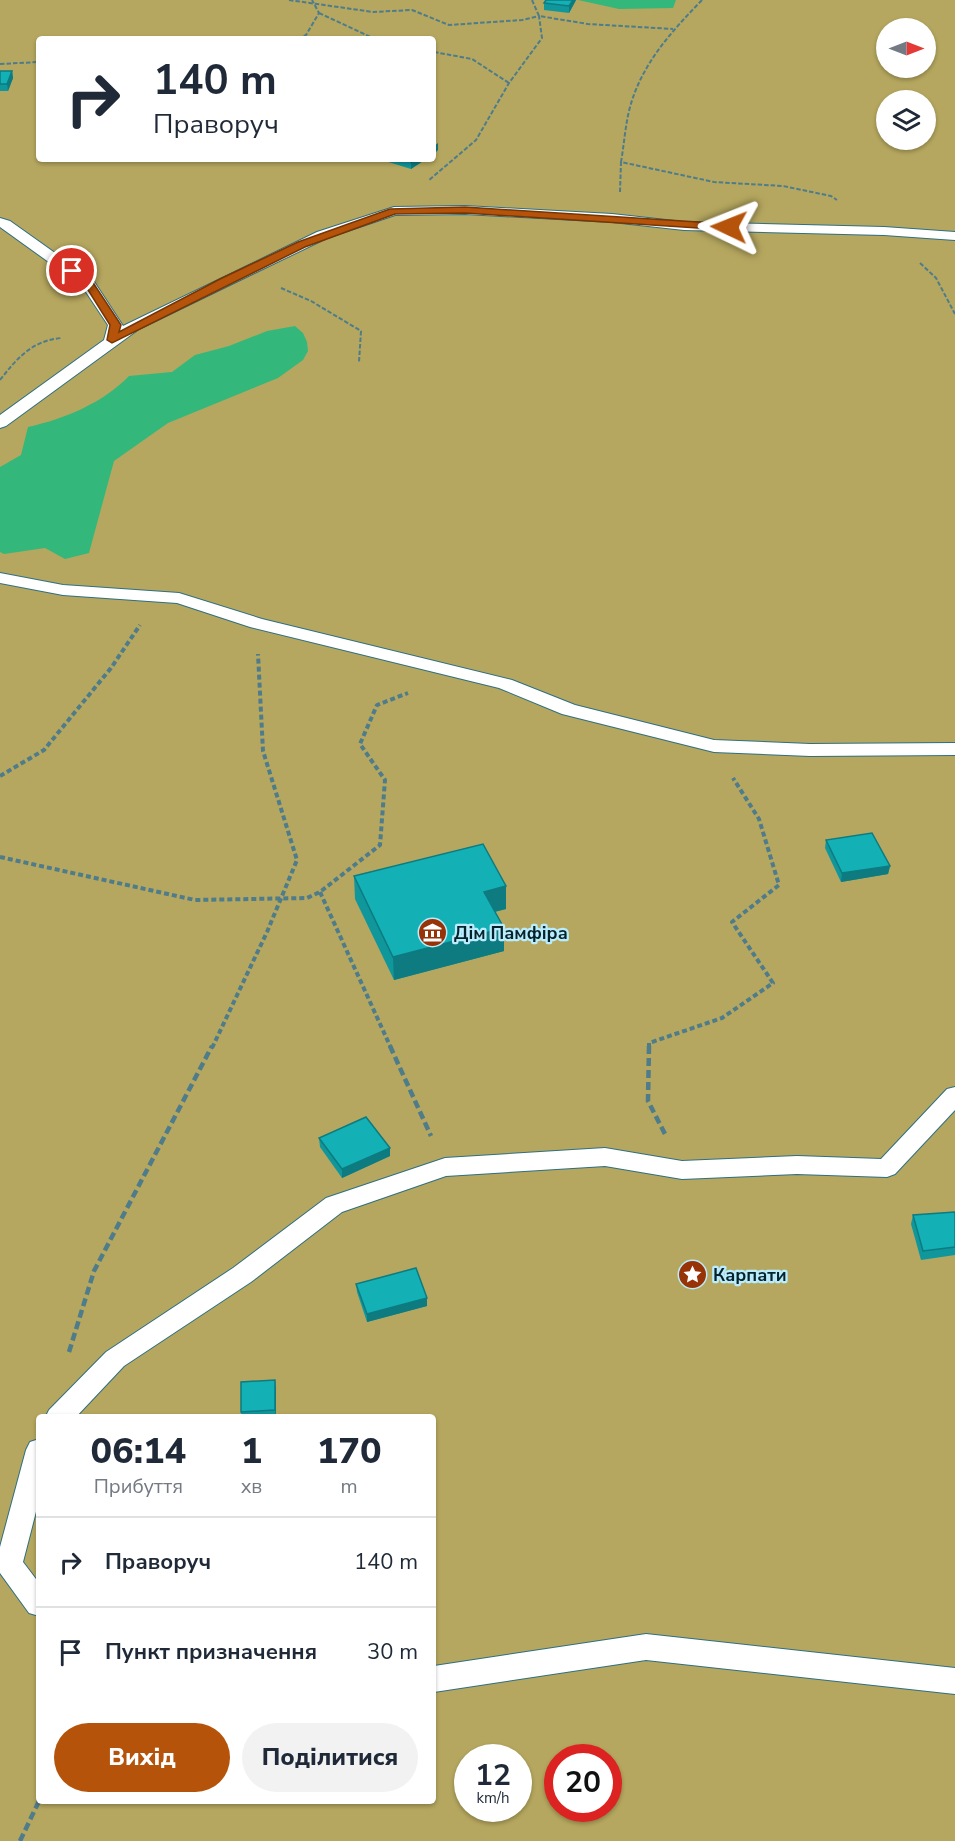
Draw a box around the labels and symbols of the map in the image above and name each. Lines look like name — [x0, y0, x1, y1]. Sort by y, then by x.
north arrow — [876, 18, 936, 78]
position arrow — [697, 195, 761, 259]
pin — [46, 245, 97, 296]
museum icon: Дім Памфіра — [417, 917, 449, 949]
place label: Дім Памфіра — [454, 921, 568, 945]
place icon: Карпати — [676, 1259, 708, 1291]
place label: Карпати — [713, 1263, 787, 1287]
speed limit sign: 20 — [544, 1744, 622, 1822]

